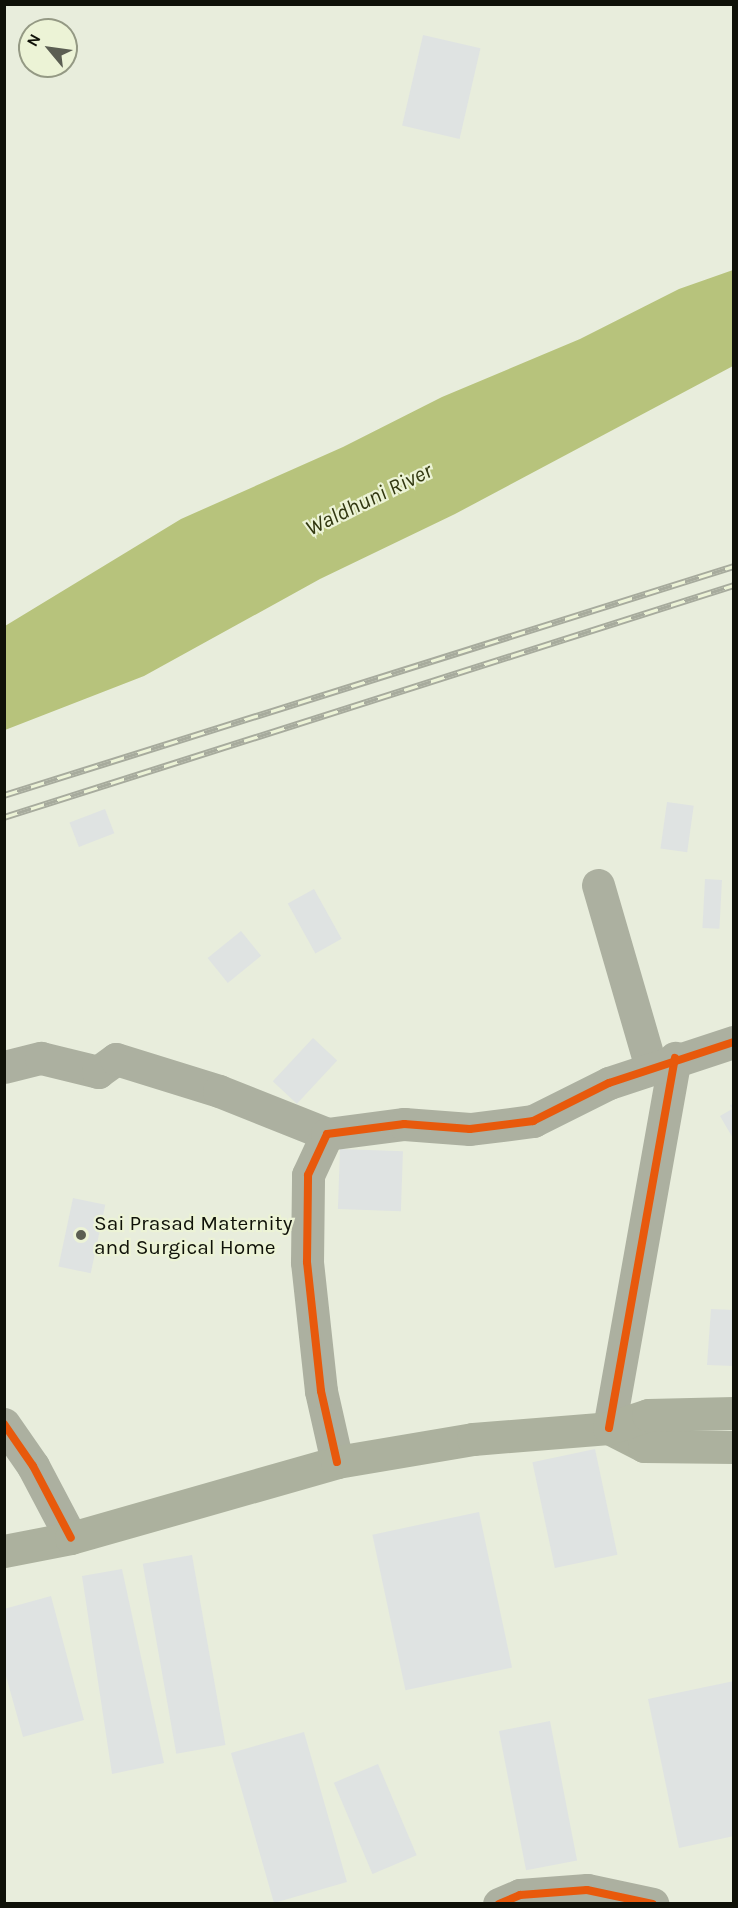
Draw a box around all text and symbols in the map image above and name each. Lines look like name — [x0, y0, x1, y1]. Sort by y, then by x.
north arrow — [18, 18, 78, 78]
text: N — [22, 30, 45, 50]
water label: Waldhuni River — [301, 458, 437, 542]
place label: Sai Prasad Maternity and Surgical Home — [94, 1210, 293, 1260]
marker: Sai Prasad Maternity and Surgical Home — [72, 1226, 90, 1244]

